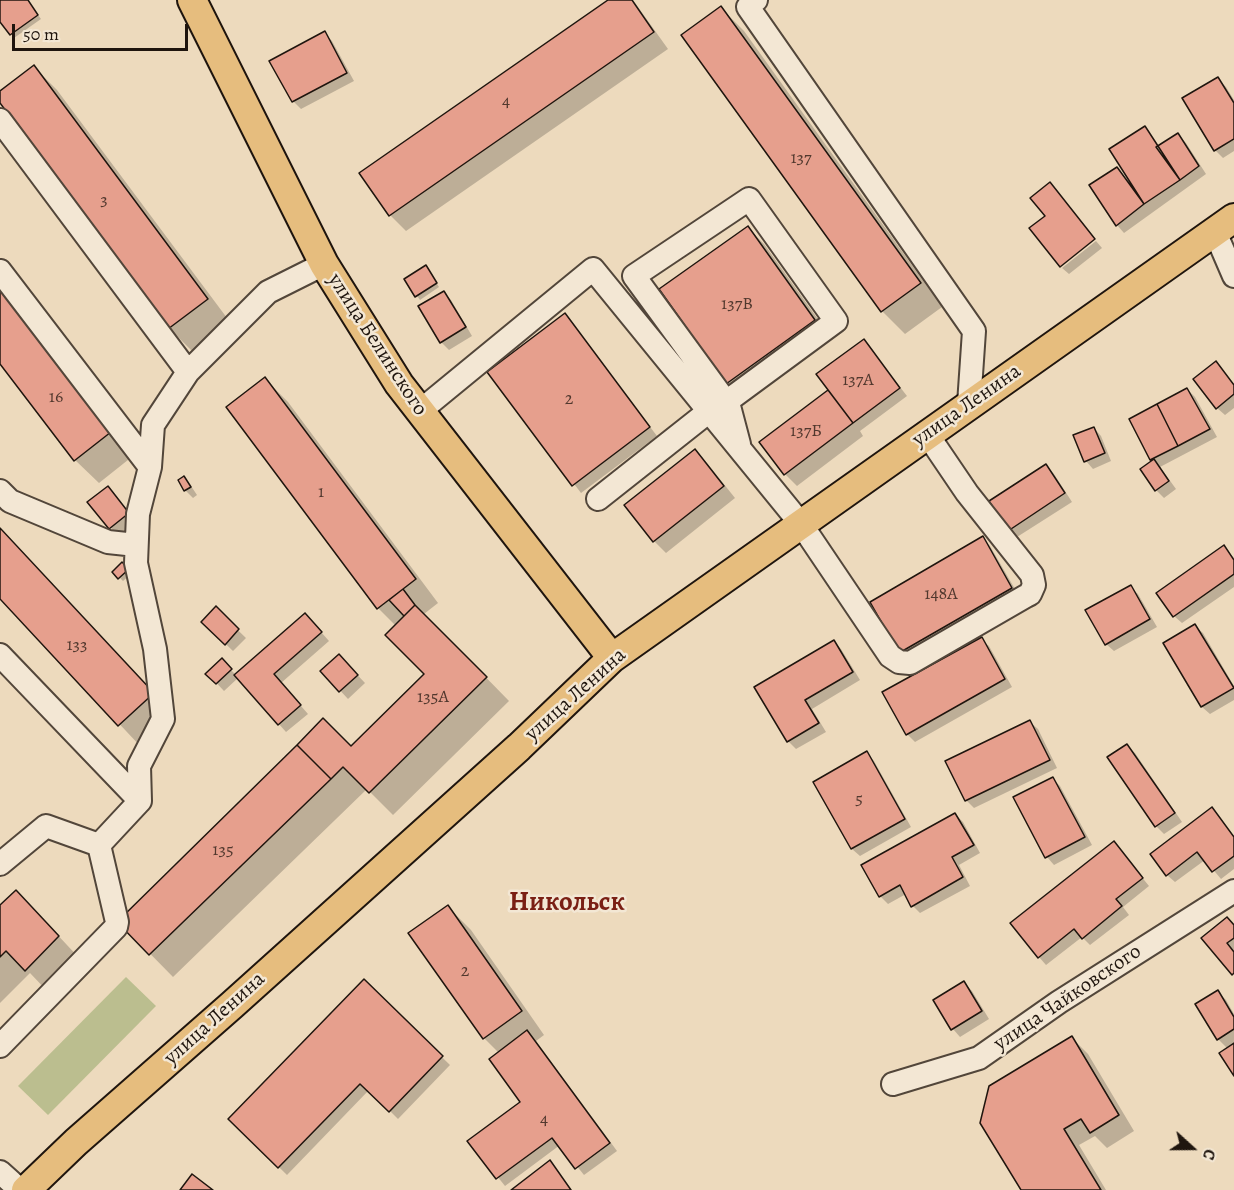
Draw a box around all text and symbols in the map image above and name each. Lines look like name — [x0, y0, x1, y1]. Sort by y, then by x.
scale bar — [15, 12, 190, 50]
text: 50 m — [23, 22, 59, 46]
house number: 4 — [502, 91, 510, 113]
house number: 137 — [790, 148, 812, 170]
house number: 3 — [100, 190, 108, 212]
street label: улица Белинского — [322, 269, 432, 421]
house number: 137В — [721, 294, 753, 316]
street label: улица Ленина — [908, 359, 1026, 453]
house number: 137А — [842, 370, 874, 392]
house number: 16 — [49, 387, 63, 409]
house number: 2 — [565, 389, 573, 411]
house number: 137Б — [790, 421, 822, 443]
house number: 1 — [318, 482, 324, 504]
house number: 148А — [924, 584, 958, 606]
house number: 133 — [66, 635, 88, 657]
street label: улица Ленина — [520, 643, 632, 747]
house number: 135А — [417, 687, 449, 709]
house number: 5 — [855, 789, 863, 811]
house number: 135 — [212, 840, 234, 862]
district label: Никольск — [509, 887, 625, 919]
street label: улица Чайковского — [989, 939, 1147, 1057]
house number: 2 — [461, 961, 469, 983]
street label: улица Ленина — [159, 967, 271, 1071]
house number: 4 — [540, 1109, 548, 1131]
north arrow — [1162, 1118, 1222, 1178]
text: С — [1197, 1146, 1221, 1163]

